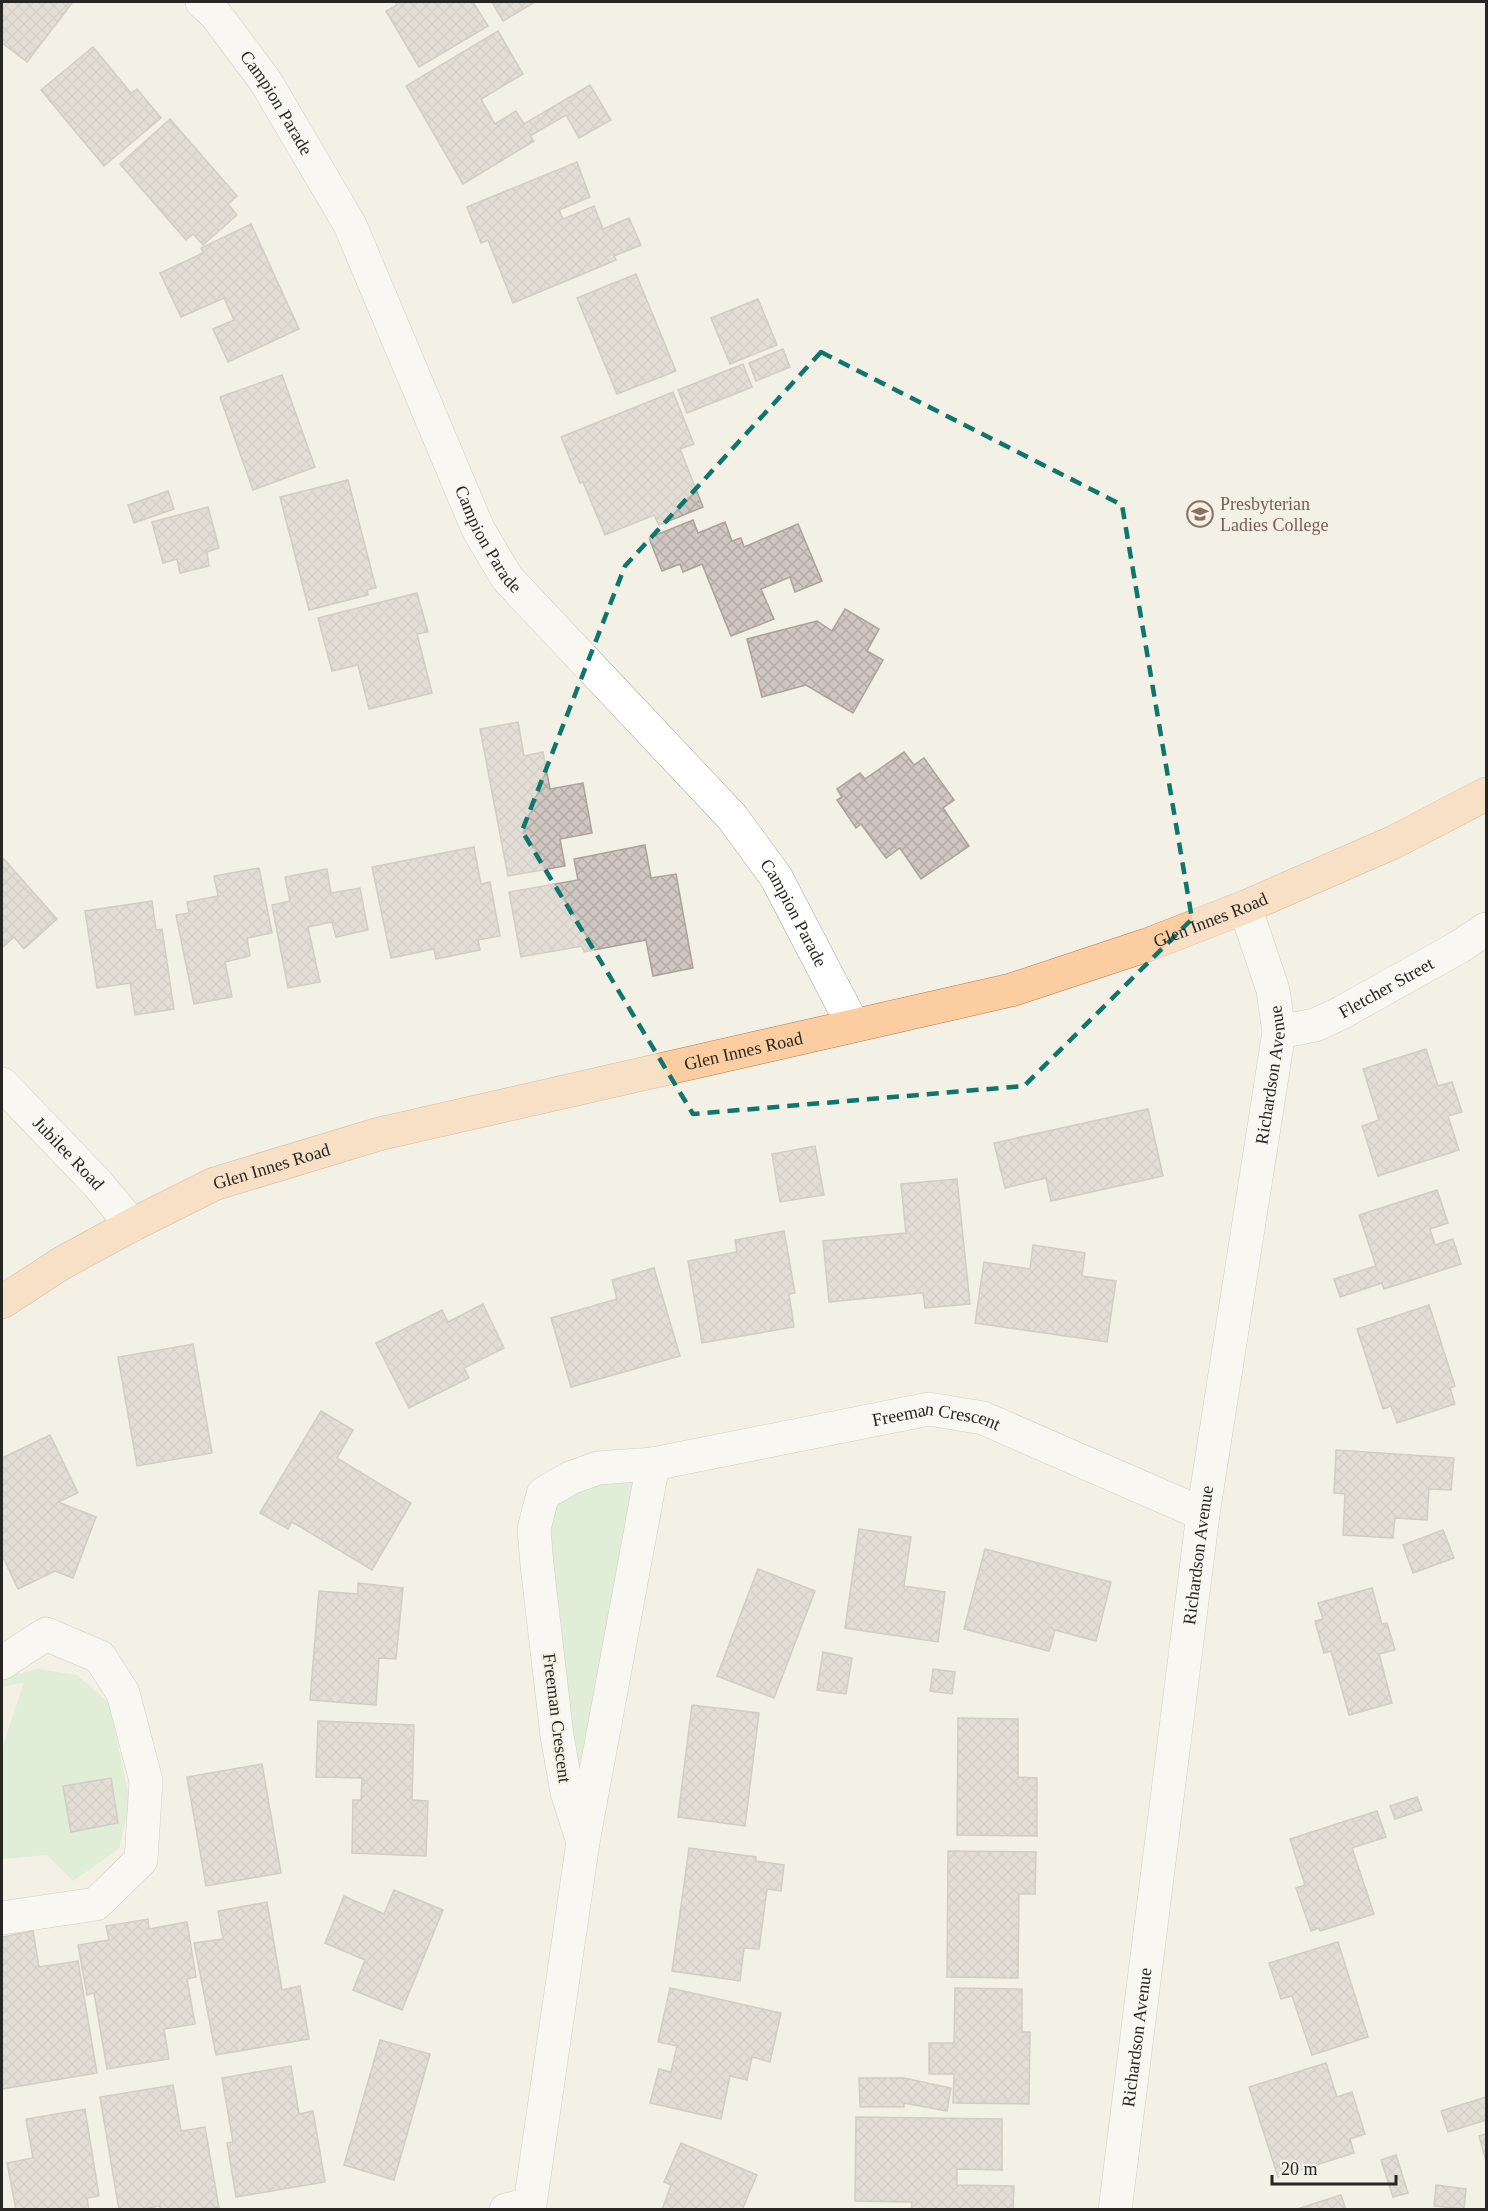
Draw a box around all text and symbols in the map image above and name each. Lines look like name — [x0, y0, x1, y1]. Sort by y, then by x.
street label: Campion Parade — [236, 47, 317, 159]
street label: Campion Parade — [451, 483, 526, 597]
place label: Presbyterian Ladies College — [1220, 494, 1328, 535]
school or university icon: Presbyterian Ladies College — [1185, 499, 1215, 529]
street label: Campion Parade — [756, 855, 831, 970]
street label: Glen Innes Road — [1151, 888, 1271, 952]
street label: Fletcher Street — [1335, 953, 1437, 1022]
street label: Richardson Avenue — [1251, 1004, 1289, 1146]
street label: Glen Innes Road — [682, 1028, 805, 1074]
street label: Jubilee Road — [29, 1113, 108, 1194]
street label: Glen Innes Road — [211, 1139, 332, 1194]
street label: Freeman Crescent — [870, 1399, 1004, 1434]
street label: Richardson Avenue — [1179, 1484, 1217, 1626]
street label: Freeman Crescent — [539, 1652, 575, 1784]
street label: Richardson Avenue — [1118, 1967, 1156, 2108]
scale bar — [1272, 2148, 1396, 2186]
text: 20 m — [1281, 2159, 1318, 2179]

